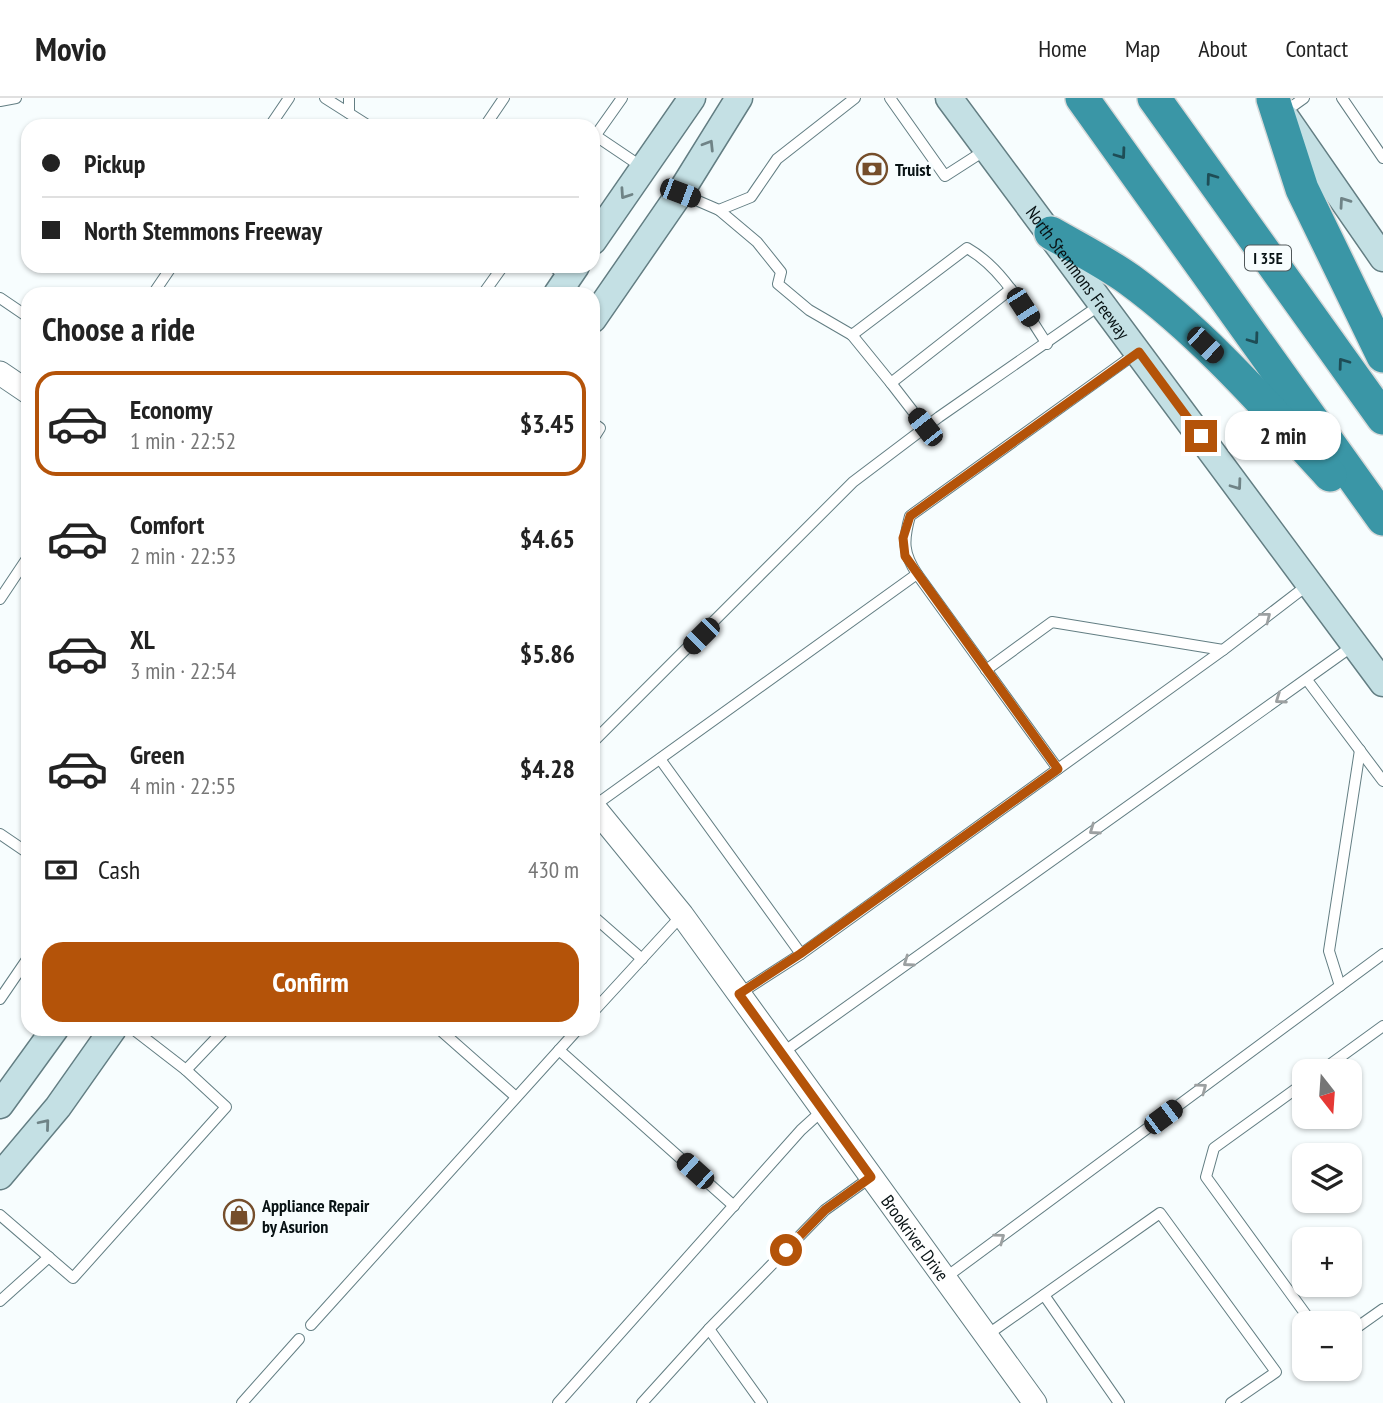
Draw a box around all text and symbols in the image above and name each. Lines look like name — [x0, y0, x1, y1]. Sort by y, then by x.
text: Movio — [35, 27, 107, 70]
text: Home — [1038, 33, 1087, 64]
text: Map — [1125, 33, 1160, 64]
text: About — [1198, 33, 1247, 64]
text: Contact — [1285, 33, 1348, 64]
one-way arrow — [701, 140, 714, 153]
one-way arrow — [1113, 146, 1126, 158]
text: Pickup — [84, 147, 145, 180]
bank icon: Truist — [855, 152, 889, 186]
place label: Truist — [895, 158, 932, 181]
one-way arrow — [1207, 173, 1219, 186]
car — [657, 176, 704, 210]
one-way arrow — [620, 186, 633, 199]
one-way arrow — [1340, 197, 1352, 210]
street label: North Stemmons Freeway — [1021, 201, 1135, 344]
text: North Stemmons Freeway — [84, 214, 322, 247]
road number: I 35E — [1245, 246, 1291, 270]
car — [1003, 284, 1044, 330]
text: Choose a ride — [42, 308, 195, 350]
car — [1183, 323, 1228, 367]
one-way arrow — [1246, 331, 1258, 343]
one-way arrow — [1339, 358, 1351, 371]
icon: car — [46, 392, 109, 455]
text: Economy — [130, 393, 212, 426]
car — [904, 404, 947, 450]
text: $3.45 — [520, 407, 575, 440]
callout: 2 min — [1226, 412, 1341, 460]
route end — [1185, 420, 1217, 452]
text: 2 min — [1260, 421, 1306, 450]
text: 1 min · 22:52 — [130, 426, 236, 455]
one-way arrow — [1229, 477, 1241, 490]
icon: car — [46, 507, 109, 570]
text: Comfort — [130, 508, 204, 541]
text: $4.65 — [520, 522, 575, 555]
text: 2 min · 22:53 — [130, 541, 236, 570]
one-way arrow — [1258, 612, 1271, 625]
car — [679, 614, 724, 658]
icon: car — [46, 622, 109, 685]
text: XL — [130, 623, 155, 656]
text: $5.86 — [520, 637, 575, 670]
text: 3 min · 22:54 — [130, 656, 236, 685]
one-way arrow — [1275, 691, 1288, 703]
icon: car — [46, 737, 109, 800]
text: Green — [130, 738, 185, 771]
text: $4.28 — [520, 752, 575, 785]
text: 4 min · 22:55 — [130, 771, 236, 800]
one-way arrow — [1089, 822, 1102, 834]
icon: cash — [42, 851, 80, 889]
text: Cash — [98, 853, 140, 886]
text: 430 m — [528, 855, 579, 884]
button: Confirm — [42, 942, 579, 1022]
one-way arrow — [903, 953, 916, 966]
north arrow — [1292, 1059, 1362, 1129]
map controls — [1292, 1059, 1362, 1381]
one-way arrow — [1194, 1084, 1207, 1097]
car — [1140, 1096, 1187, 1138]
one-way arrow — [36, 1119, 49, 1131]
button: layers — [1292, 1143, 1362, 1213]
car — [673, 1149, 718, 1193]
street label: Brookriver Drive — [877, 1190, 954, 1285]
place label: Appliance Repair by Asurion — [261, 1194, 370, 1238]
shop icon: Appliance Repair by Asurion — [222, 1198, 256, 1232]
button: + — [1292, 1227, 1362, 1297]
route start — [770, 1234, 802, 1266]
one-way arrow — [992, 1234, 1004, 1246]
button: − — [1292, 1311, 1362, 1381]

